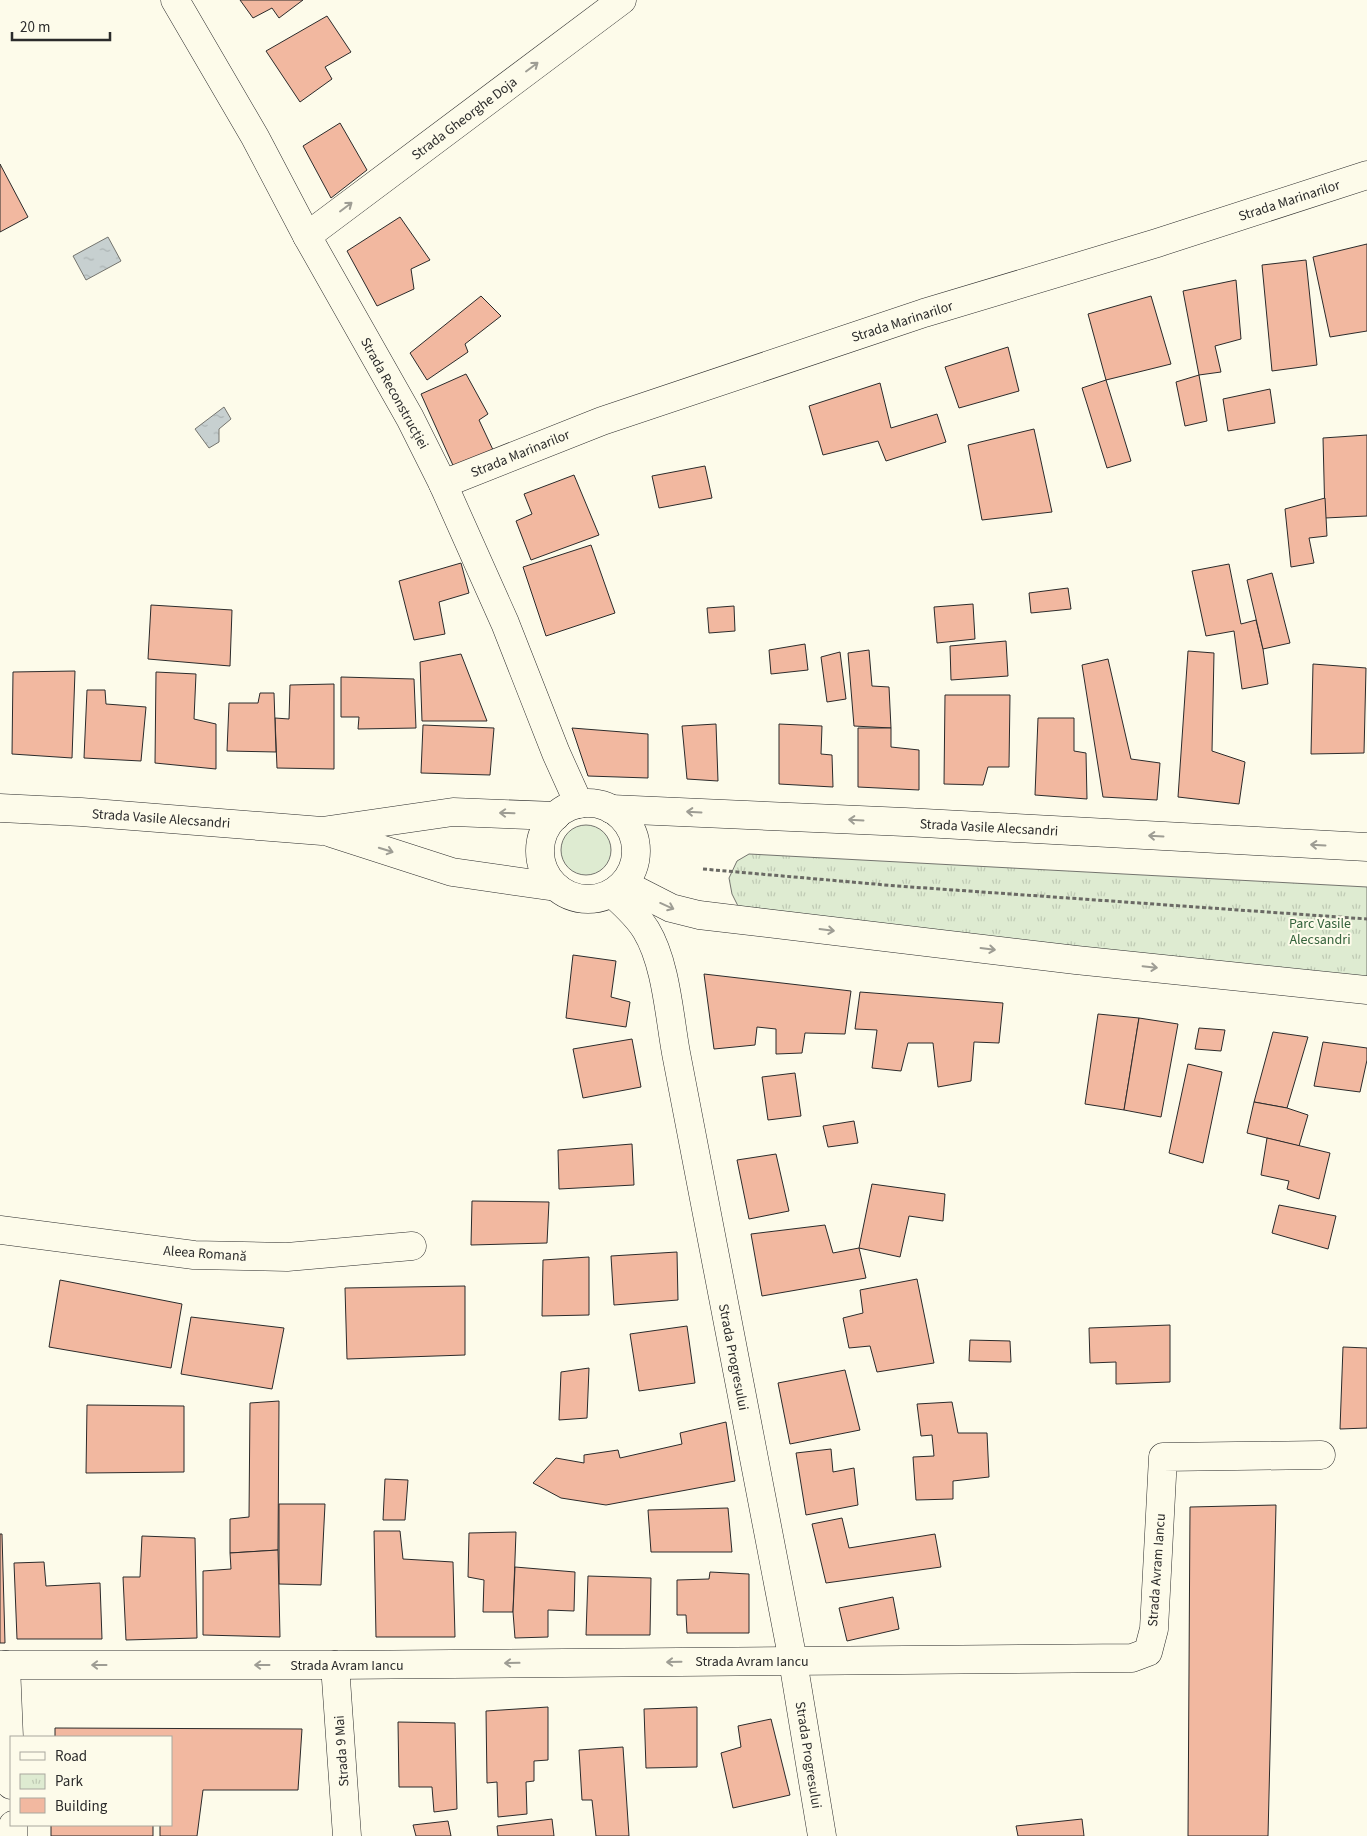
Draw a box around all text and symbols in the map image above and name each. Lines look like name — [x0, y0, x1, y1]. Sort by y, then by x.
scale bar — [12, 10, 110, 42]
text: 20 m — [20, 17, 50, 38]
one-way arrow — [525, 62, 538, 73]
street label: Strada Gheorghe Doja — [408, 72, 522, 165]
street label: Strada Marinarilor — [1236, 175, 1343, 227]
one-way arrow — [339, 202, 353, 212]
street label: Strada Marinarilor — [849, 296, 956, 348]
street label: Strada Reconstrucției — [355, 334, 433, 453]
street label: Strada Marinarilor — [468, 425, 573, 483]
street label: Strada Vasile Alecsandri — [91, 804, 231, 834]
one-way arrow — [499, 808, 516, 818]
one-way arrow — [686, 808, 702, 817]
street label: Strada Vasile Alecsandri — [919, 814, 1059, 842]
one-way arrow — [849, 816, 865, 825]
one-way arrow — [1148, 831, 1164, 841]
one-way arrow — [1311, 840, 1327, 849]
one-way arrow — [377, 845, 393, 855]
one-way arrow — [659, 901, 674, 911]
park label: Parc Vasile Alecsandri — [1289, 914, 1351, 950]
one-way arrow — [819, 925, 835, 935]
one-way arrow — [980, 944, 996, 954]
one-way arrow — [1142, 962, 1158, 972]
street label: Aleea Romană — [163, 1241, 247, 1267]
street label: Strada Progresului — [713, 1302, 753, 1412]
street label: Strada Avram Iancu — [1143, 1513, 1171, 1627]
street label: Strada Avram Iancu — [695, 1652, 809, 1672]
street label: Strada Avram Iancu — [290, 1656, 404, 1676]
one-way arrow — [666, 1657, 682, 1667]
one-way arrow — [504, 1658, 520, 1668]
one-way arrow — [91, 1660, 108, 1670]
one-way arrow — [254, 1660, 270, 1670]
street label: Strada Progresului — [790, 1700, 826, 1810]
street label: Strada 9 Mai — [330, 1715, 354, 1787]
legend — [10, 1736, 172, 1826]
text: Road — [55, 1746, 87, 1767]
text: Park — [55, 1771, 84, 1792]
text: Building — [55, 1796, 108, 1817]

